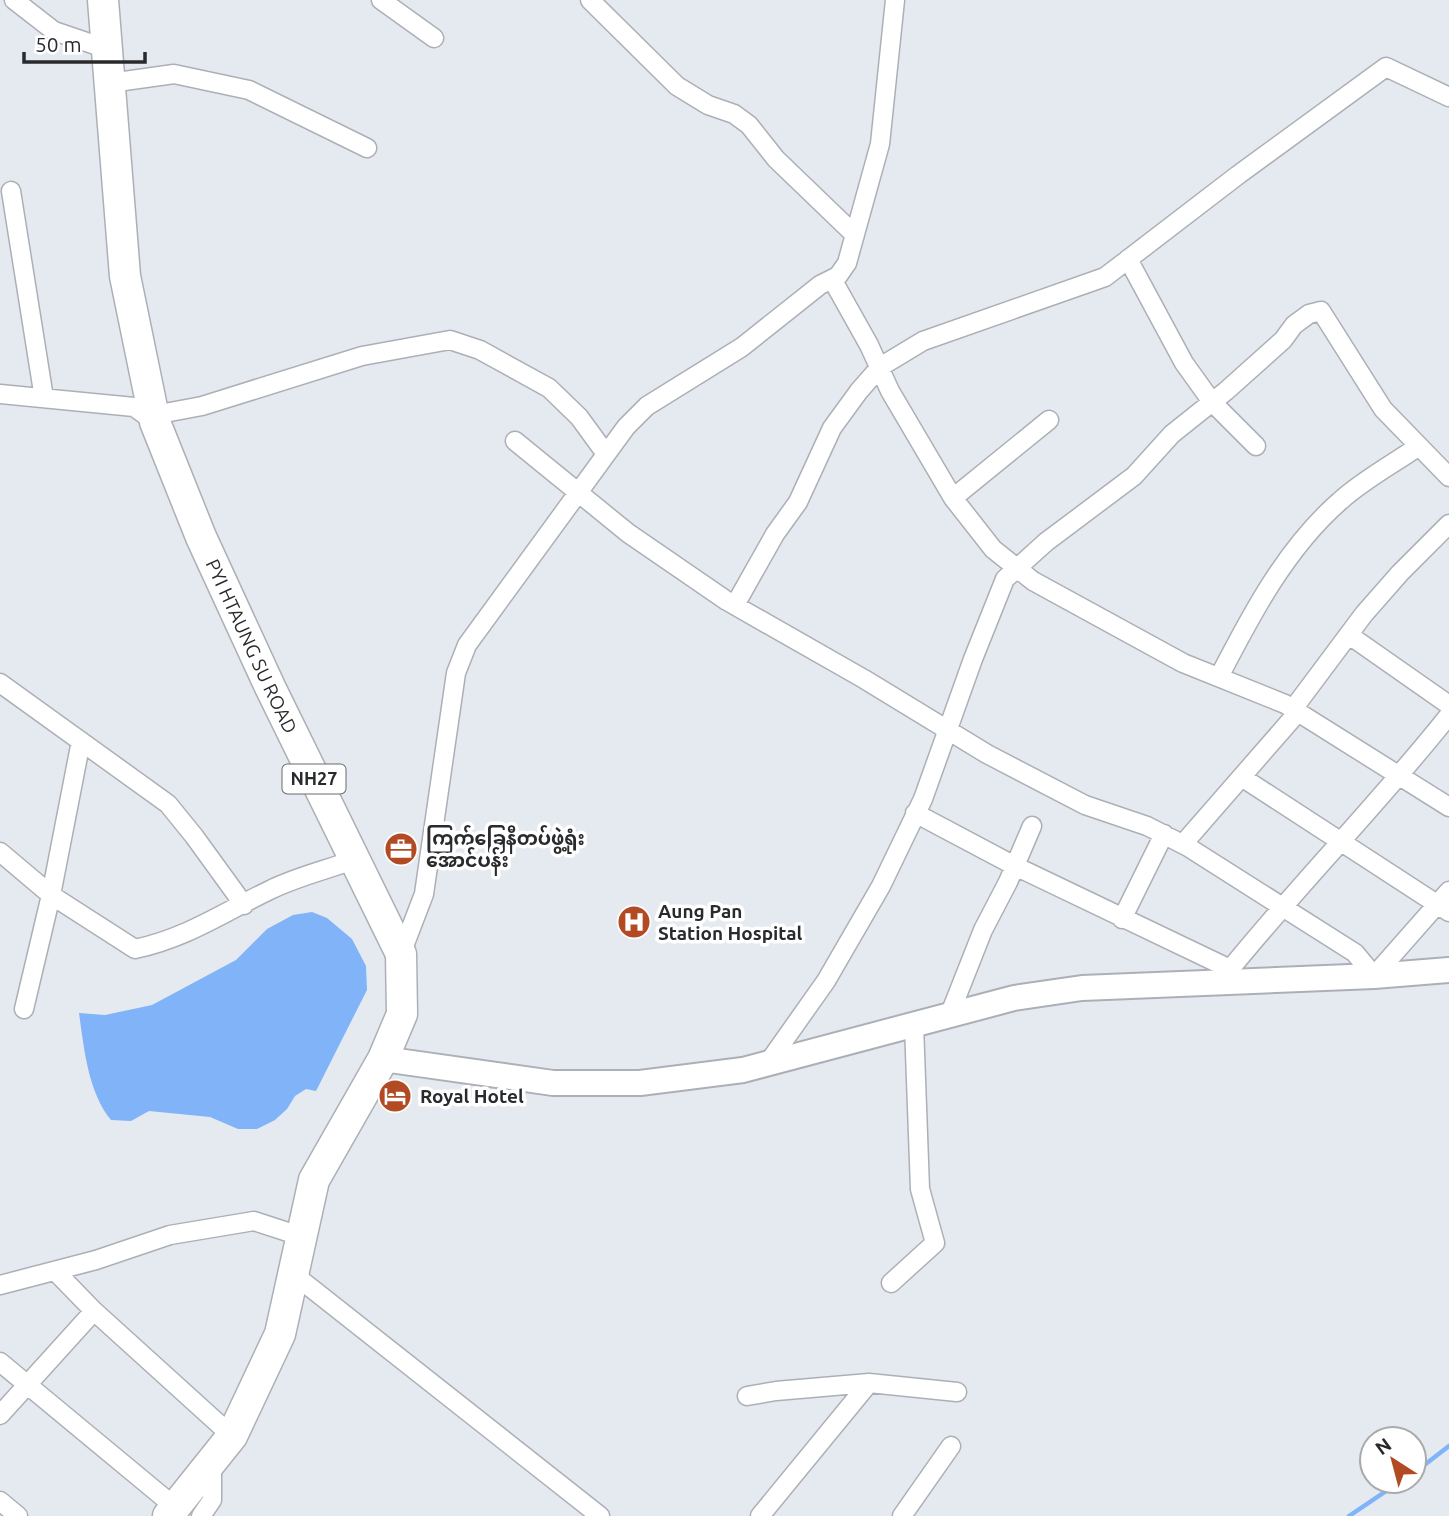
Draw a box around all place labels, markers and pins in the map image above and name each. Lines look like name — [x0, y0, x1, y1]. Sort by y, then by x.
place label: ကြက်ခြေနီတပ်ဖွဲ့ရုံး အောင်ပန်း — [426, 825, 585, 876]
office icon: ကြက်ခြေနီတပ်ဖွဲ့ရုံး အောင်ပန်း — [382, 830, 420, 868]
place label: Aung Pan Station Hospital — [658, 900, 803, 944]
hospital icon: Aung Pan Station Hospital — [615, 903, 653, 941]
hotel icon: Royal Hotel — [376, 1077, 414, 1115]
place label: Royal Hotel — [420, 1085, 524, 1107]

